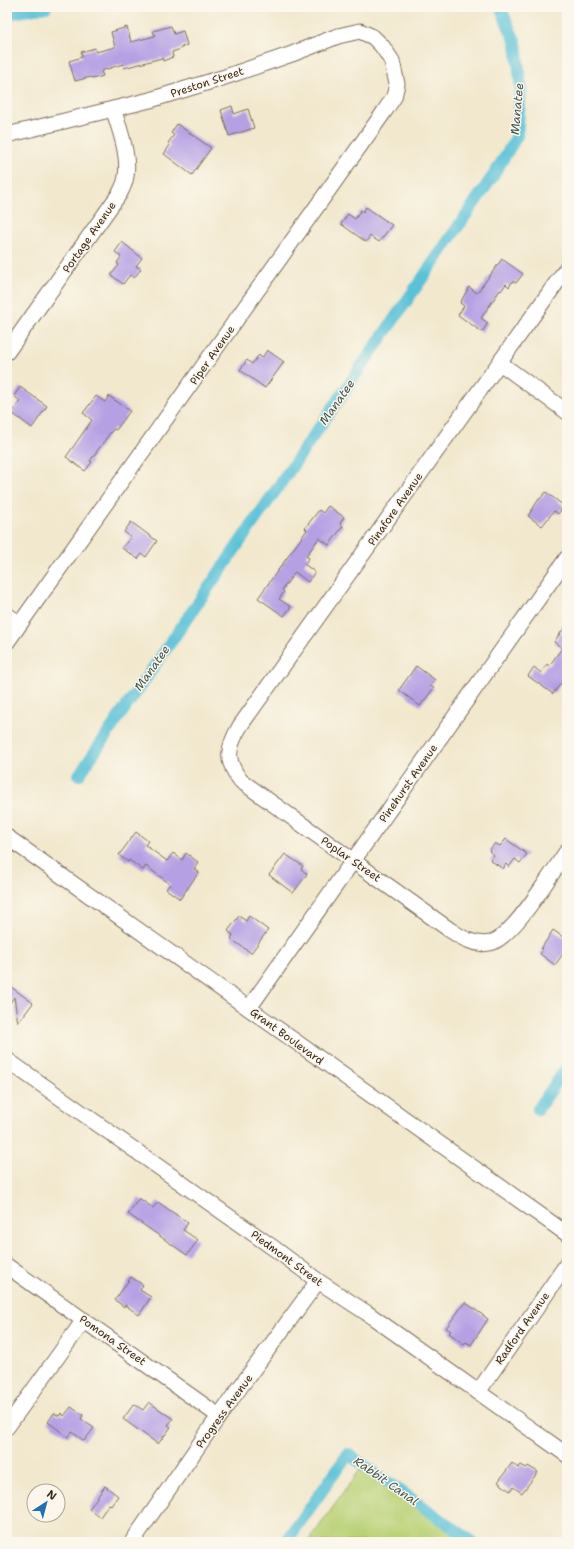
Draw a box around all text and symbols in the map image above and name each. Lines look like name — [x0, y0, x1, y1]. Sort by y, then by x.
street label: Preston Street — [169, 64, 246, 101]
water label: Manatee — [507, 82, 527, 136]
street label: Portage Avenue — [59, 199, 120, 276]
street label: Piper Avenue — [186, 323, 238, 388]
water label: Manatee — [315, 376, 359, 428]
street label: Pinafore Avenue — [365, 470, 426, 549]
water label: Manatee — [130, 642, 174, 694]
street label: Pinehurst Avenue — [376, 741, 441, 825]
street label: Poplar Street — [318, 833, 384, 886]
street label: Grant Boulevard — [247, 1005, 327, 1068]
street label: Piedmont Street — [248, 1227, 326, 1290]
street label: Radford Avenue — [492, 1289, 553, 1368]
street label: Pomona Street — [76, 1312, 149, 1369]
street label: Progress Avenue — [193, 1371, 256, 1451]
water label: Rabbit Canal — [351, 1453, 422, 1509]
north arrow — [26, 1483, 66, 1523]
text: N — [44, 1487, 60, 1504]

